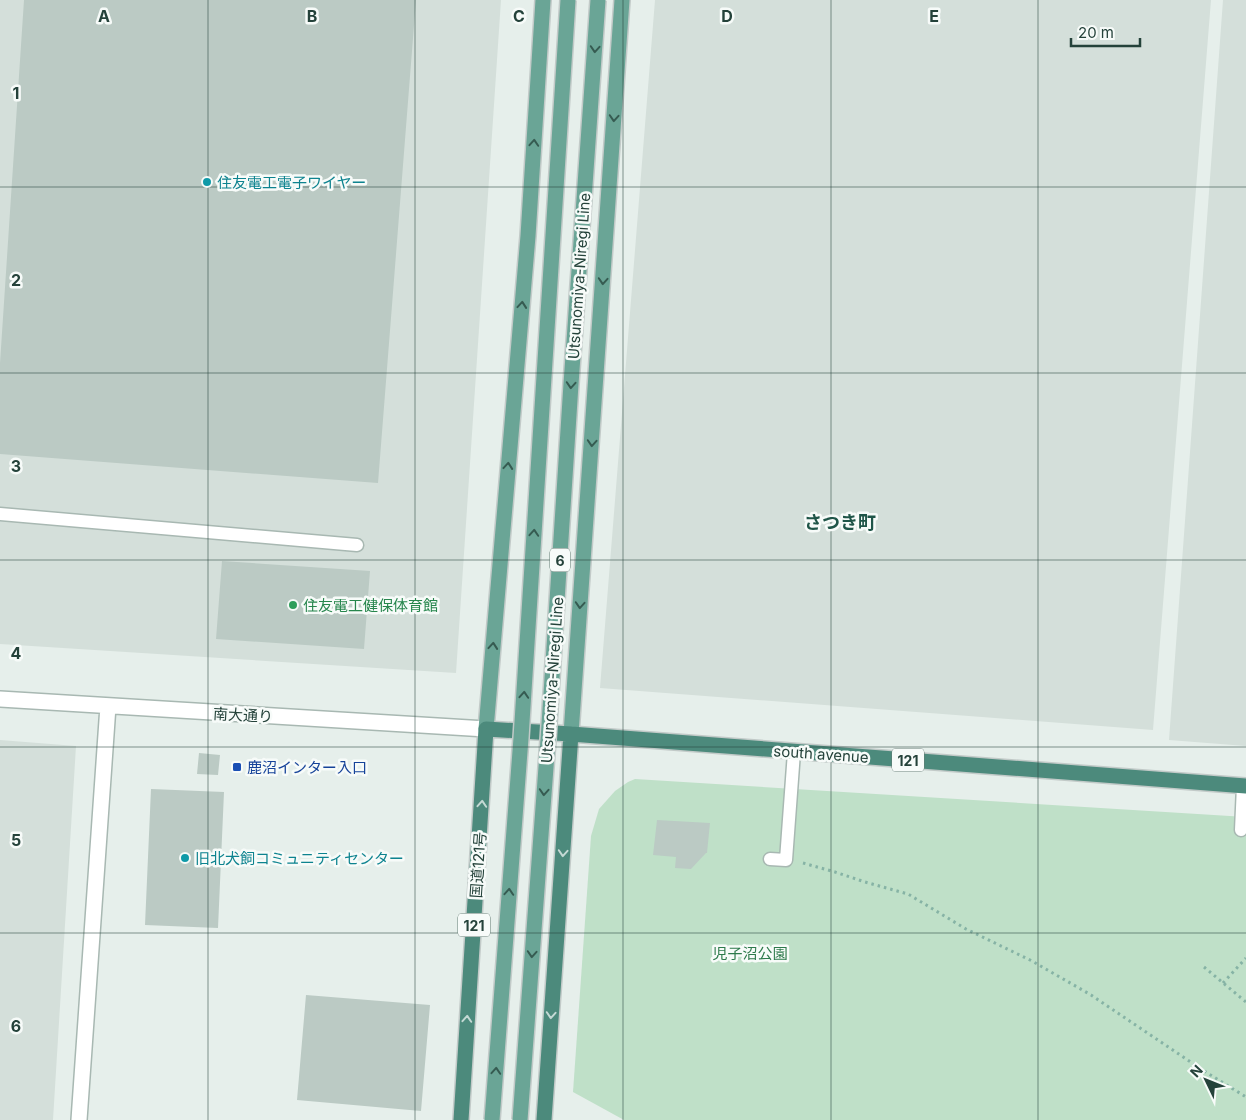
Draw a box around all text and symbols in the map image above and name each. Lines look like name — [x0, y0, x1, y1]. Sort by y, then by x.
text: A — [98, 6, 110, 26]
text: B — [307, 6, 317, 26]
text: C — [513, 6, 525, 26]
text: D — [721, 6, 733, 26]
text: E — [929, 6, 939, 26]
scale bar — [1071, 15, 1140, 47]
text: 20 m — [1078, 23, 1114, 42]
one-way arrow — [589, 45, 600, 53]
text: 1 — [13, 83, 19, 103]
one-way arrow — [608, 115, 619, 123]
one-way arrow — [528, 138, 539, 146]
place label: 住友電工電子ワイヤー — [217, 173, 367, 192]
marker: 住友電工電子ワイヤー — [201, 176, 213, 188]
street label: Utsunomiya-Niregi Line — [564, 192, 594, 360]
text: 2 — [11, 270, 21, 290]
one-way arrow — [597, 277, 608, 285]
one-way arrow — [516, 300, 527, 308]
one-way arrow — [565, 382, 576, 390]
one-way arrow — [586, 439, 597, 447]
text: 3 — [11, 456, 21, 476]
one-way arrow — [502, 462, 513, 470]
district label: さつき町 — [804, 512, 876, 533]
one-way arrow — [529, 529, 540, 537]
road number: 6 — [550, 548, 570, 572]
place label: 住友電工健保体育館 — [303, 596, 438, 615]
street label: Utsunomiya-Niregi Line — [537, 596, 567, 764]
marker: 住友電工健保体育館 — [287, 599, 299, 611]
one-way arrow — [575, 601, 586, 609]
one-way arrow — [488, 642, 499, 650]
text: 4 — [11, 643, 22, 663]
one-way arrow — [518, 691, 529, 699]
street label: 南大通り — [213, 704, 273, 726]
street label: south avenue — [773, 741, 869, 767]
road number: 121 — [892, 748, 924, 772]
place label: 鹿沼インター入口 — [247, 758, 367, 777]
marker: 鹿沼インター入口 — [231, 761, 243, 773]
one-way arrow — [539, 788, 550, 796]
one-way arrow — [476, 800, 487, 808]
text: 5 — [11, 830, 21, 850]
street label: 国道121号 — [466, 831, 490, 899]
place label: 旧北犬飼コミュニティセンター — [195, 849, 404, 868]
one-way arrow — [557, 849, 568, 857]
marker: 旧北犬飼コミュニティセンター — [179, 852, 191, 864]
one-way arrow — [504, 888, 515, 896]
road number: 121 — [458, 914, 490, 936]
park label: 児子沼公園 — [712, 944, 788, 963]
one-way arrow — [527, 950, 538, 958]
one-way arrow — [546, 1011, 557, 1019]
one-way arrow — [462, 1015, 473, 1023]
text: 6 — [11, 1016, 21, 1036]
north arrow — [1181, 1055, 1231, 1105]
text: N — [1186, 1061, 1206, 1080]
one-way arrow — [490, 1067, 501, 1075]

